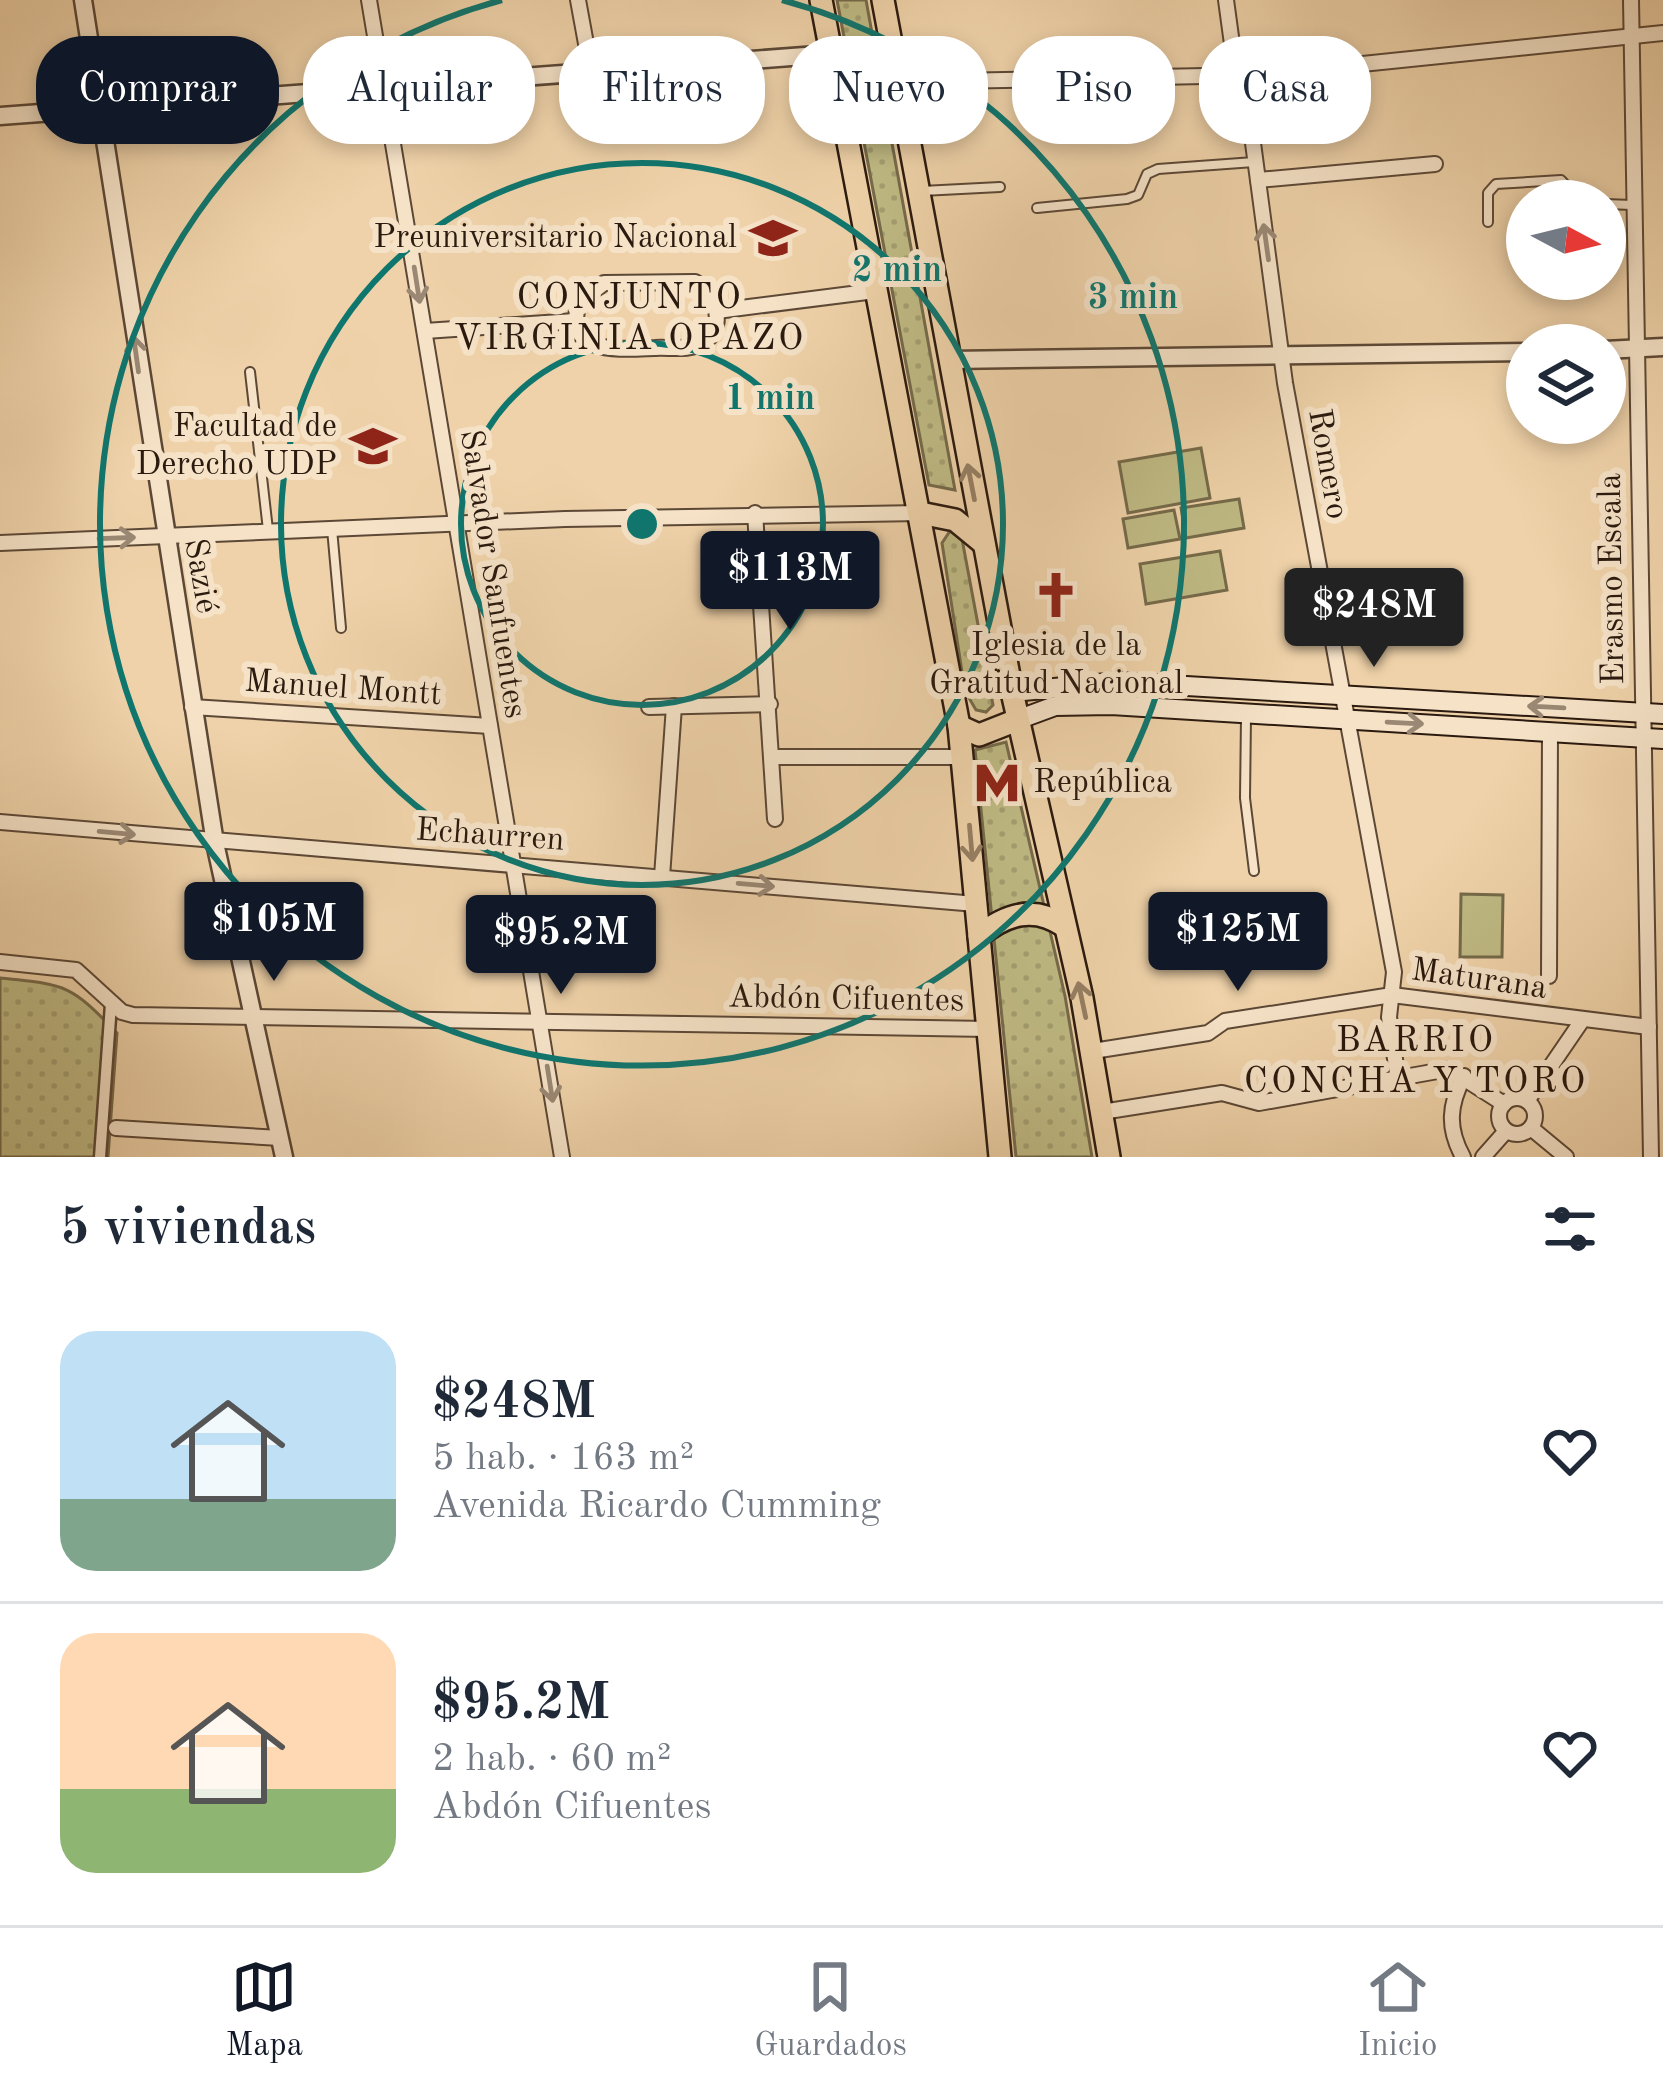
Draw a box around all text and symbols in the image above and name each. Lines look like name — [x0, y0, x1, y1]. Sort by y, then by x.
chip: Comprar — [36, 36, 279, 144]
chip: Alquilar — [303, 36, 535, 144]
chip: Filtros — [559, 36, 765, 144]
chip: Nuevo — [789, 36, 988, 144]
chip: Piso — [1012, 36, 1175, 144]
chip: Casa — [1199, 36, 1371, 144]
north arrow — [1506, 180, 1626, 300]
map controls — [1506, 180, 1626, 444]
school or university icon: Preuniversitario Nacional — [748, 213, 798, 263]
place label: Preuniversitario Nacional — [373, 222, 737, 255]
one-way arrow — [1254, 223, 1277, 262]
text: 2 min — [852, 254, 942, 290]
one-way arrow — [407, 265, 430, 304]
district label: CONJUNTO VIRGINIA OPAZO — [454, 281, 806, 358]
text: 3 min — [1088, 281, 1178, 317]
button: layers — [1506, 324, 1626, 444]
one-way arrow — [123, 335, 146, 374]
text: 1 min — [725, 382, 815, 418]
street label: Romero — [1301, 406, 1353, 522]
place label: Facultad de Derecho UDP — [136, 411, 337, 482]
school or university icon: Facultad de Derecho UDP — [348, 421, 398, 471]
street label: Salvador Sanfuentes — [453, 427, 531, 721]
one-way arrow — [959, 463, 981, 502]
street label: Erasmo Escala — [1595, 473, 1631, 685]
centre of rings — [621, 503, 663, 545]
one-way arrow — [97, 526, 136, 549]
pin: $113M — [706, 531, 874, 633]
street label: Sazié — [177, 536, 223, 616]
text: $113M — [727, 550, 853, 589]
pin: $248M — [1290, 568, 1458, 670]
church icon: Iglesia de la Gratitud Nacional — [1031, 570, 1081, 620]
text: $248M — [1311, 587, 1437, 626]
place label: Iglesia de la Gratitud Nacional — [929, 630, 1183, 701]
street label: Manuel Montt — [243, 666, 443, 712]
one-way arrow — [1527, 695, 1566, 718]
one-way arrow — [1385, 712, 1424, 735]
metro station icon: República — [972, 758, 1022, 808]
place label: República — [1033, 767, 1172, 800]
street label: Echaurren — [414, 814, 566, 858]
one-way arrow — [96, 822, 135, 845]
one-way arrow — [960, 823, 983, 862]
one-way arrow — [736, 874, 775, 897]
pin: $105M — [190, 882, 358, 984]
pin: $125M — [1154, 892, 1322, 994]
pin: $95.2M — [463, 895, 659, 997]
text: $105M — [211, 901, 337, 940]
text: $125M — [1175, 911, 1301, 950]
text: $95.2M — [493, 914, 629, 953]
street label: Maturana — [1409, 954, 1549, 1006]
street label: Abdón Cifuentes — [728, 981, 964, 1019]
one-way arrow — [1070, 982, 1092, 1020]
district label: BARRIO CONCHA Y TORO — [1244, 1024, 1588, 1101]
one-way arrow — [539, 1064, 562, 1103]
icon: filters — [1537, 1196, 1603, 1262]
text: 5 viviendas — [60, 1204, 316, 1255]
text: $248M — [432, 1378, 596, 1429]
icon: home — [156, 1379, 300, 1523]
icon: heart — [1537, 1418, 1603, 1484]
text: 5 hab. · 163 m² — [432, 1439, 694, 1478]
text: Avenida Ricardo Cumming — [432, 1487, 881, 1526]
text: $95.2M — [432, 1679, 610, 1730]
icon: home — [156, 1681, 300, 1825]
icon: heart — [1537, 1720, 1603, 1786]
text: 2 hab. · 60 m² — [432, 1740, 672, 1779]
text: Abdón Cifuentes — [432, 1788, 711, 1827]
tab: Mapa — [226, 1954, 303, 2067]
tab: Guardados — [754, 1954, 907, 2067]
tab: Inicio — [1358, 1954, 1437, 2067]

